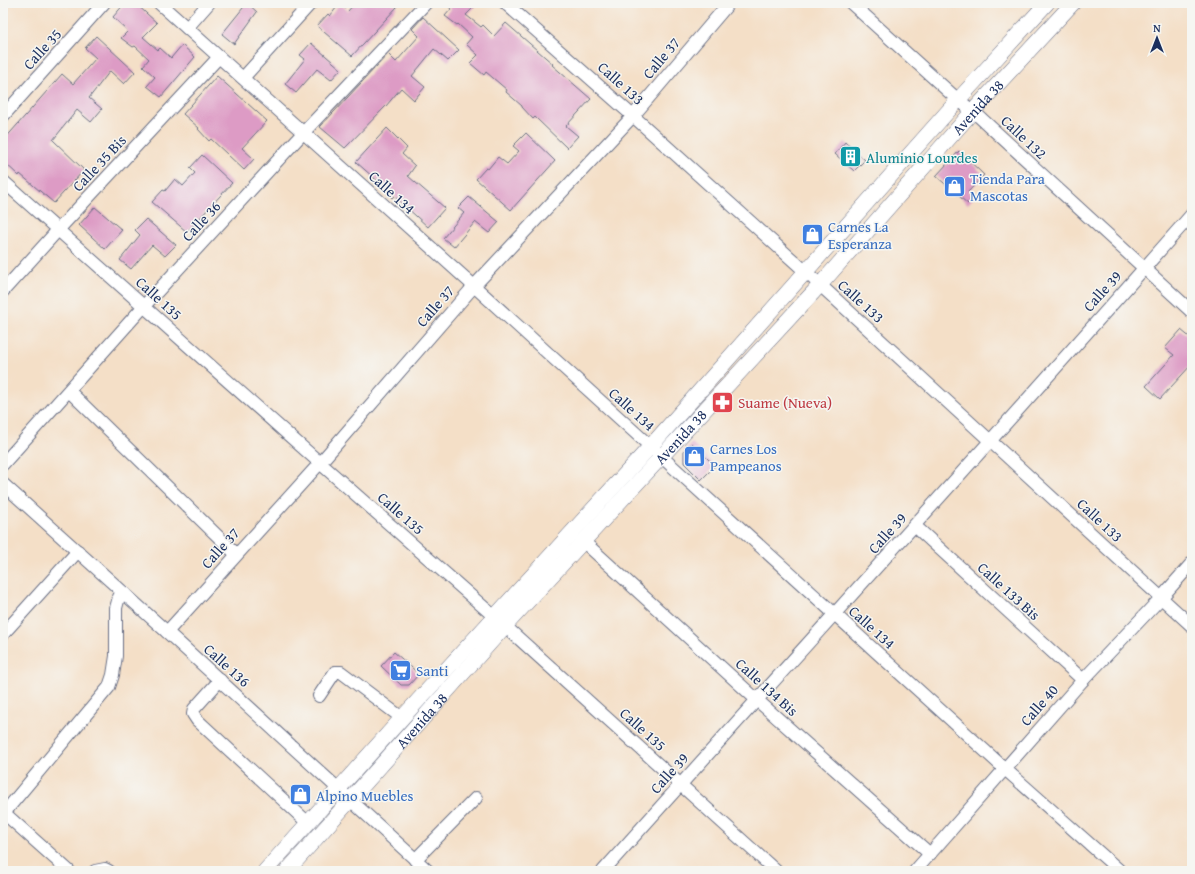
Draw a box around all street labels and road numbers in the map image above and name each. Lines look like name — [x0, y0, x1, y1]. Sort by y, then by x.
street label: Calle 35 — [18, 24, 66, 74]
street label: Calle 37 — [637, 33, 685, 83]
street label: Calle 133 — [593, 57, 649, 109]
street label: Avenida 38 — [947, 74, 1008, 139]
street label: Calle 132 — [996, 110, 1052, 164]
street label: Calle 35 Bis — [67, 130, 131, 196]
street label: Calle 134 — [364, 166, 420, 218]
street label: Calle 36 — [177, 196, 225, 246]
street label: Calle 39 — [1078, 266, 1126, 316]
street label: Calle 135 — [131, 272, 187, 324]
street label: Calle 133 — [833, 275, 889, 327]
street label: Calle 37 — [411, 281, 459, 331]
street label: Calle 134 — [604, 383, 660, 435]
street label: Avenida 38 — [649, 404, 711, 469]
street label: Calle 135 — [373, 487, 429, 539]
street label: Calle 133 — [1072, 493, 1128, 547]
street label: Calle 39 — [863, 508, 911, 558]
street label: Calle 37 — [196, 523, 244, 573]
street label: Calle 133 Bis — [973, 557, 1045, 625]
street label: Calle 134 — [844, 601, 900, 653]
street label: Calle 136 — [199, 639, 255, 691]
street label: Calle 134 Bis — [731, 653, 803, 721]
street label: Calle 40 — [1015, 680, 1063, 730]
street label: Avenida 38 — [391, 688, 452, 753]
street label: Calle 135 — [615, 703, 671, 755]
street label: Calle 39 — [645, 748, 693, 798]

